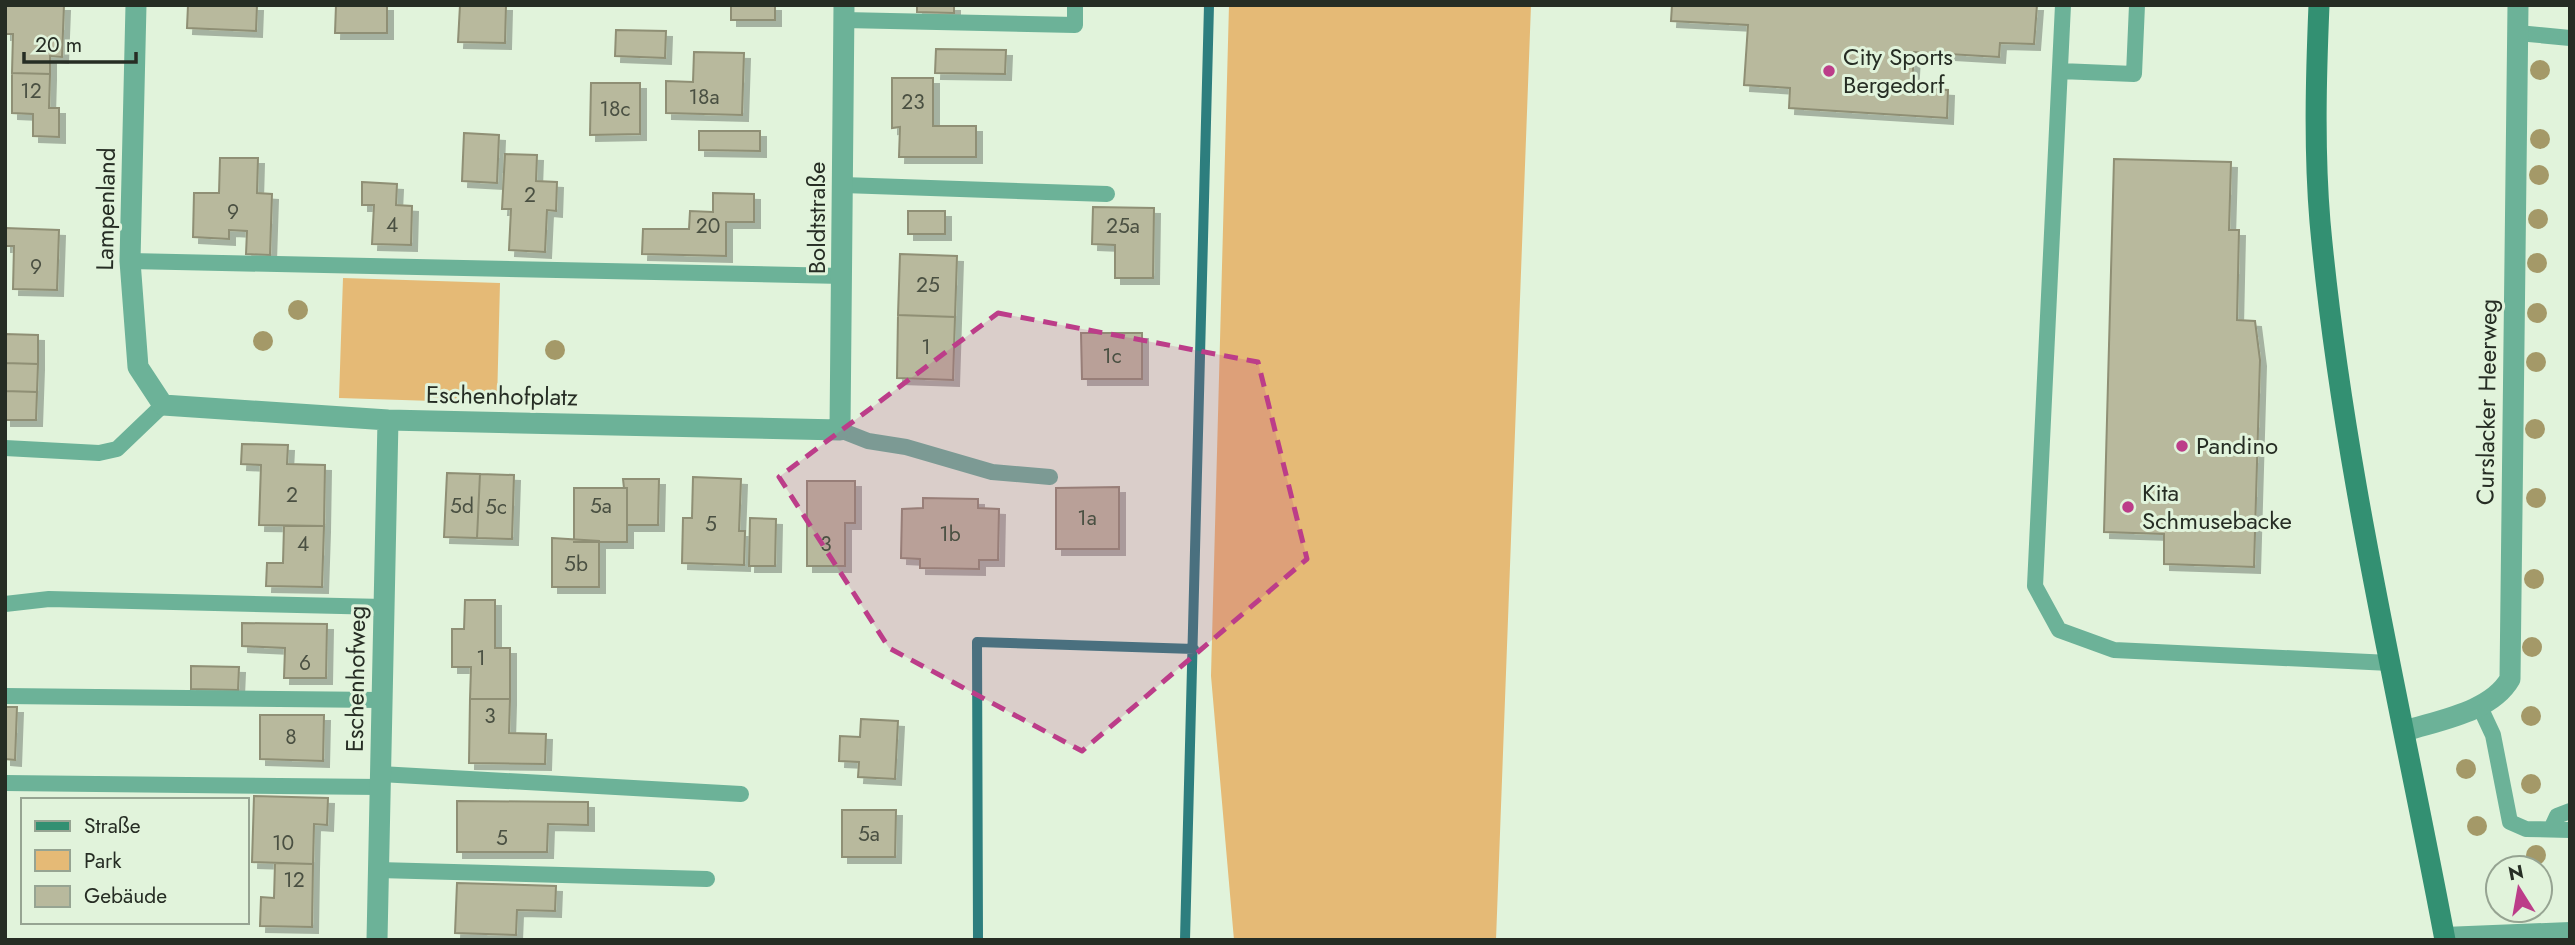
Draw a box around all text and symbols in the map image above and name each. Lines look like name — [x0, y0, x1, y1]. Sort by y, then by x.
scale bar — [24, 21, 136, 65]
text: 20 m — [35, 30, 82, 60]
place label: City Sports Bergedorf — [1843, 39, 1953, 102]
marker: City Sports Bergedorf — [1821, 63, 1837, 79]
house number: 12 — [20, 76, 42, 106]
house number: 18a — [688, 82, 720, 112]
house number: 23 — [901, 87, 925, 117]
house number: 18c — [600, 94, 630, 124]
street label: Lampenland — [87, 147, 124, 271]
street label: Boldtstraße — [799, 162, 834, 274]
house number: 2 — [524, 180, 536, 210]
house number: 9 — [227, 197, 239, 227]
house number: 4 — [386, 210, 398, 240]
house number: 20 — [696, 211, 720, 241]
house number: 25a — [1106, 211, 1140, 241]
house number: 9 — [30, 252, 42, 282]
house number: 25 — [916, 270, 940, 300]
street label: Curslacker Heerweg — [2467, 299, 2506, 505]
house number: 1 — [921, 332, 931, 362]
house number: 1c — [1102, 341, 1122, 371]
street label: Eschenhofplatz — [426, 377, 578, 414]
place label: Pandino — [2196, 428, 2278, 463]
marker: Pandino — [2174, 438, 2190, 454]
place label: Kita Schmusebacke — [2142, 475, 2292, 538]
house number: 2 — [286, 480, 298, 510]
house number: 5d — [450, 491, 474, 521]
house number: 5a — [590, 491, 612, 521]
house number: 5c — [485, 492, 507, 522]
marker: Kita Schmusebacke — [2120, 499, 2136, 515]
house number: 1a — [1077, 503, 1097, 533]
house number: 5 — [705, 509, 717, 539]
house number: 1b — [939, 519, 961, 549]
house number: 4 — [297, 529, 309, 559]
house number: 3 — [820, 529, 832, 559]
house number: 5b — [564, 549, 588, 579]
street label: Eschenhofweg — [337, 605, 374, 753]
house number: 1 — [476, 643, 486, 673]
house number: 6 — [299, 648, 311, 678]
house number: 3 — [484, 701, 496, 731]
house number: 8 — [285, 722, 297, 752]
legend — [21, 798, 248, 924]
text: Straße — [84, 811, 141, 841]
house number: 5a — [858, 819, 880, 849]
house number: 5 — [496, 823, 508, 853]
house number: 10 — [272, 828, 294, 858]
text: Park — [84, 846, 122, 876]
north arrow — [2484, 854, 2554, 924]
text: N — [2506, 858, 2526, 887]
house number: 12 — [283, 865, 305, 895]
text: Gebäude — [84, 881, 167, 911]

